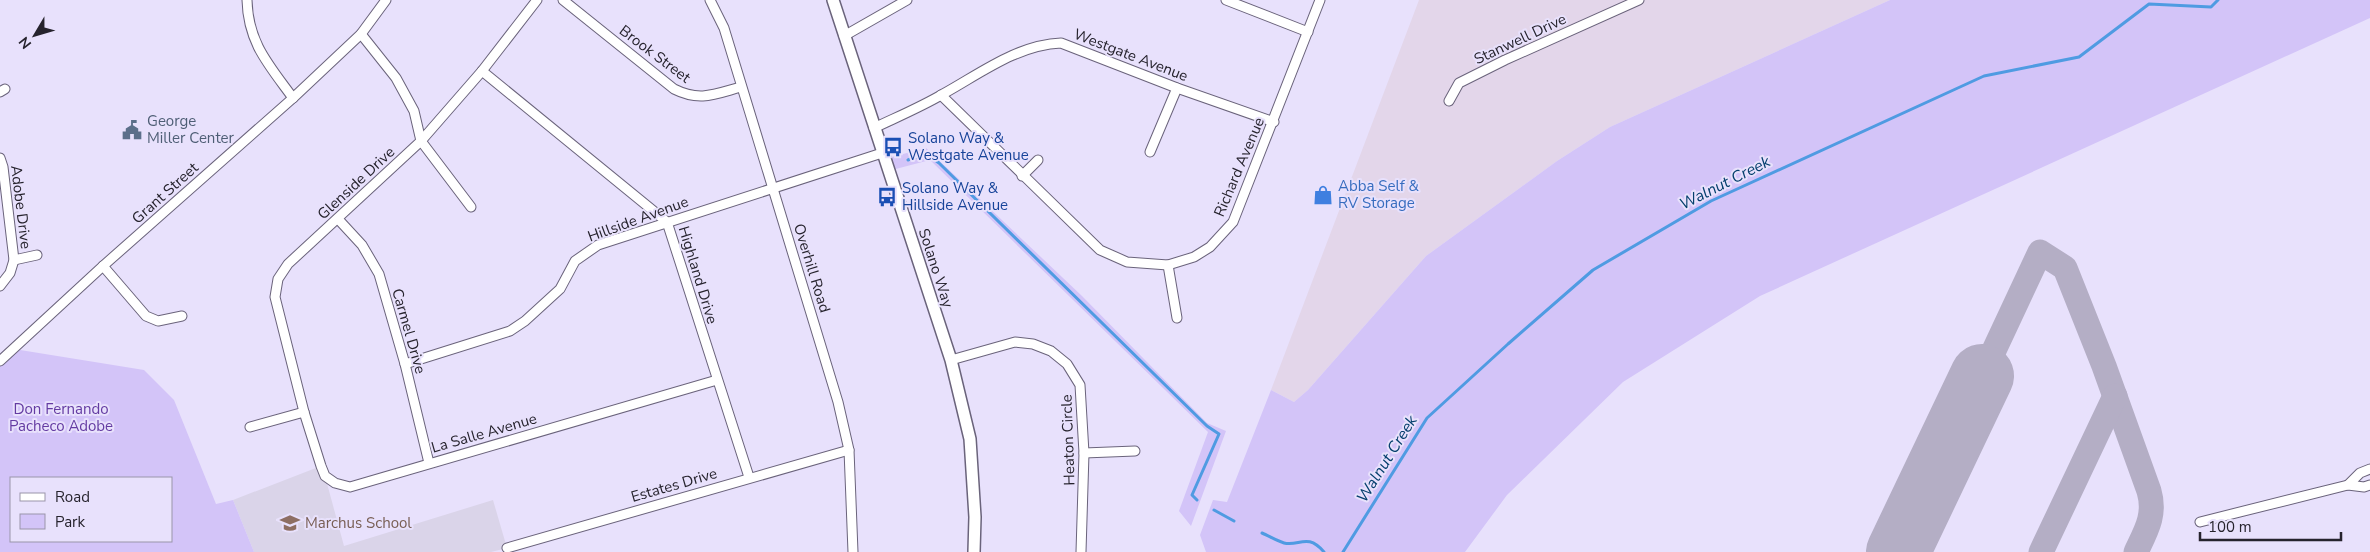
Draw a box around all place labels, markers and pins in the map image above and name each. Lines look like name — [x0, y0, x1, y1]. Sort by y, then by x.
place label: George Miller Center — [147, 111, 235, 148]
public building icon: George Miller Center — [121, 119, 143, 141]
place label: Solano Way & Westgate Avenue — [908, 128, 1029, 165]
bus stop icon: Solano Way & Westgate Avenue — [882, 136, 904, 158]
place label: Abba Self & RV Storage — [1338, 176, 1420, 213]
place label: Solano Way & Hillside Avenue — [902, 178, 1008, 215]
shop icon: Abba Self & RV Storage — [1312, 184, 1334, 206]
bus stop icon: Solano Way & Hillside Avenue — [876, 186, 898, 208]
school or university icon: Marchus School — [279, 512, 301, 534]
place label: Marchus School — [305, 513, 412, 533]

